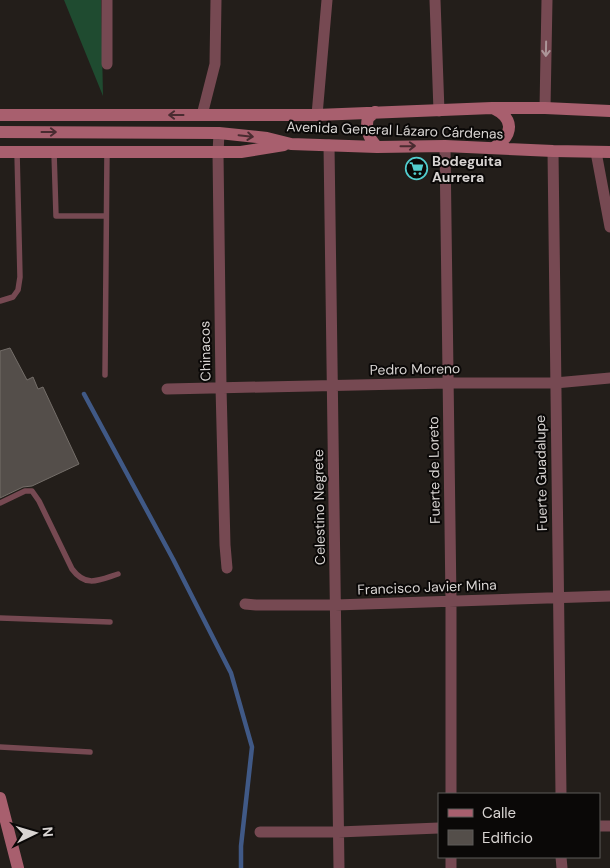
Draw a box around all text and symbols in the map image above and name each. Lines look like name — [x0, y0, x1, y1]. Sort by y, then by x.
one-way arrow — [541, 40, 550, 56]
one-way arrow — [169, 110, 185, 120]
street label: Avenida General Lázaro Cárdenas — [286, 117, 504, 143]
one-way arrow — [40, 127, 56, 137]
one-way arrow — [238, 131, 254, 141]
one-way arrow — [399, 141, 415, 151]
place label: Bodeguita Aurrera — [432, 152, 502, 186]
supermarket icon: Bodeguita Aurrera — [404, 157, 428, 181]
street label: Chinacos — [195, 321, 215, 381]
street label: Pedro Moreno — [370, 359, 460, 379]
street label: Fuerte Guadalupe — [531, 415, 551, 531]
street label: Fuerte de Loreto — [424, 416, 444, 524]
street label: Celestino Negrete — [309, 449, 329, 565]
street label: Francisco Javier Mina — [357, 576, 497, 598]
legend — [438, 793, 600, 858]
text: Calle — [482, 803, 516, 823]
north arrow — [10, 808, 60, 858]
text: N — [39, 826, 57, 838]
text: Edificio — [482, 828, 533, 848]

